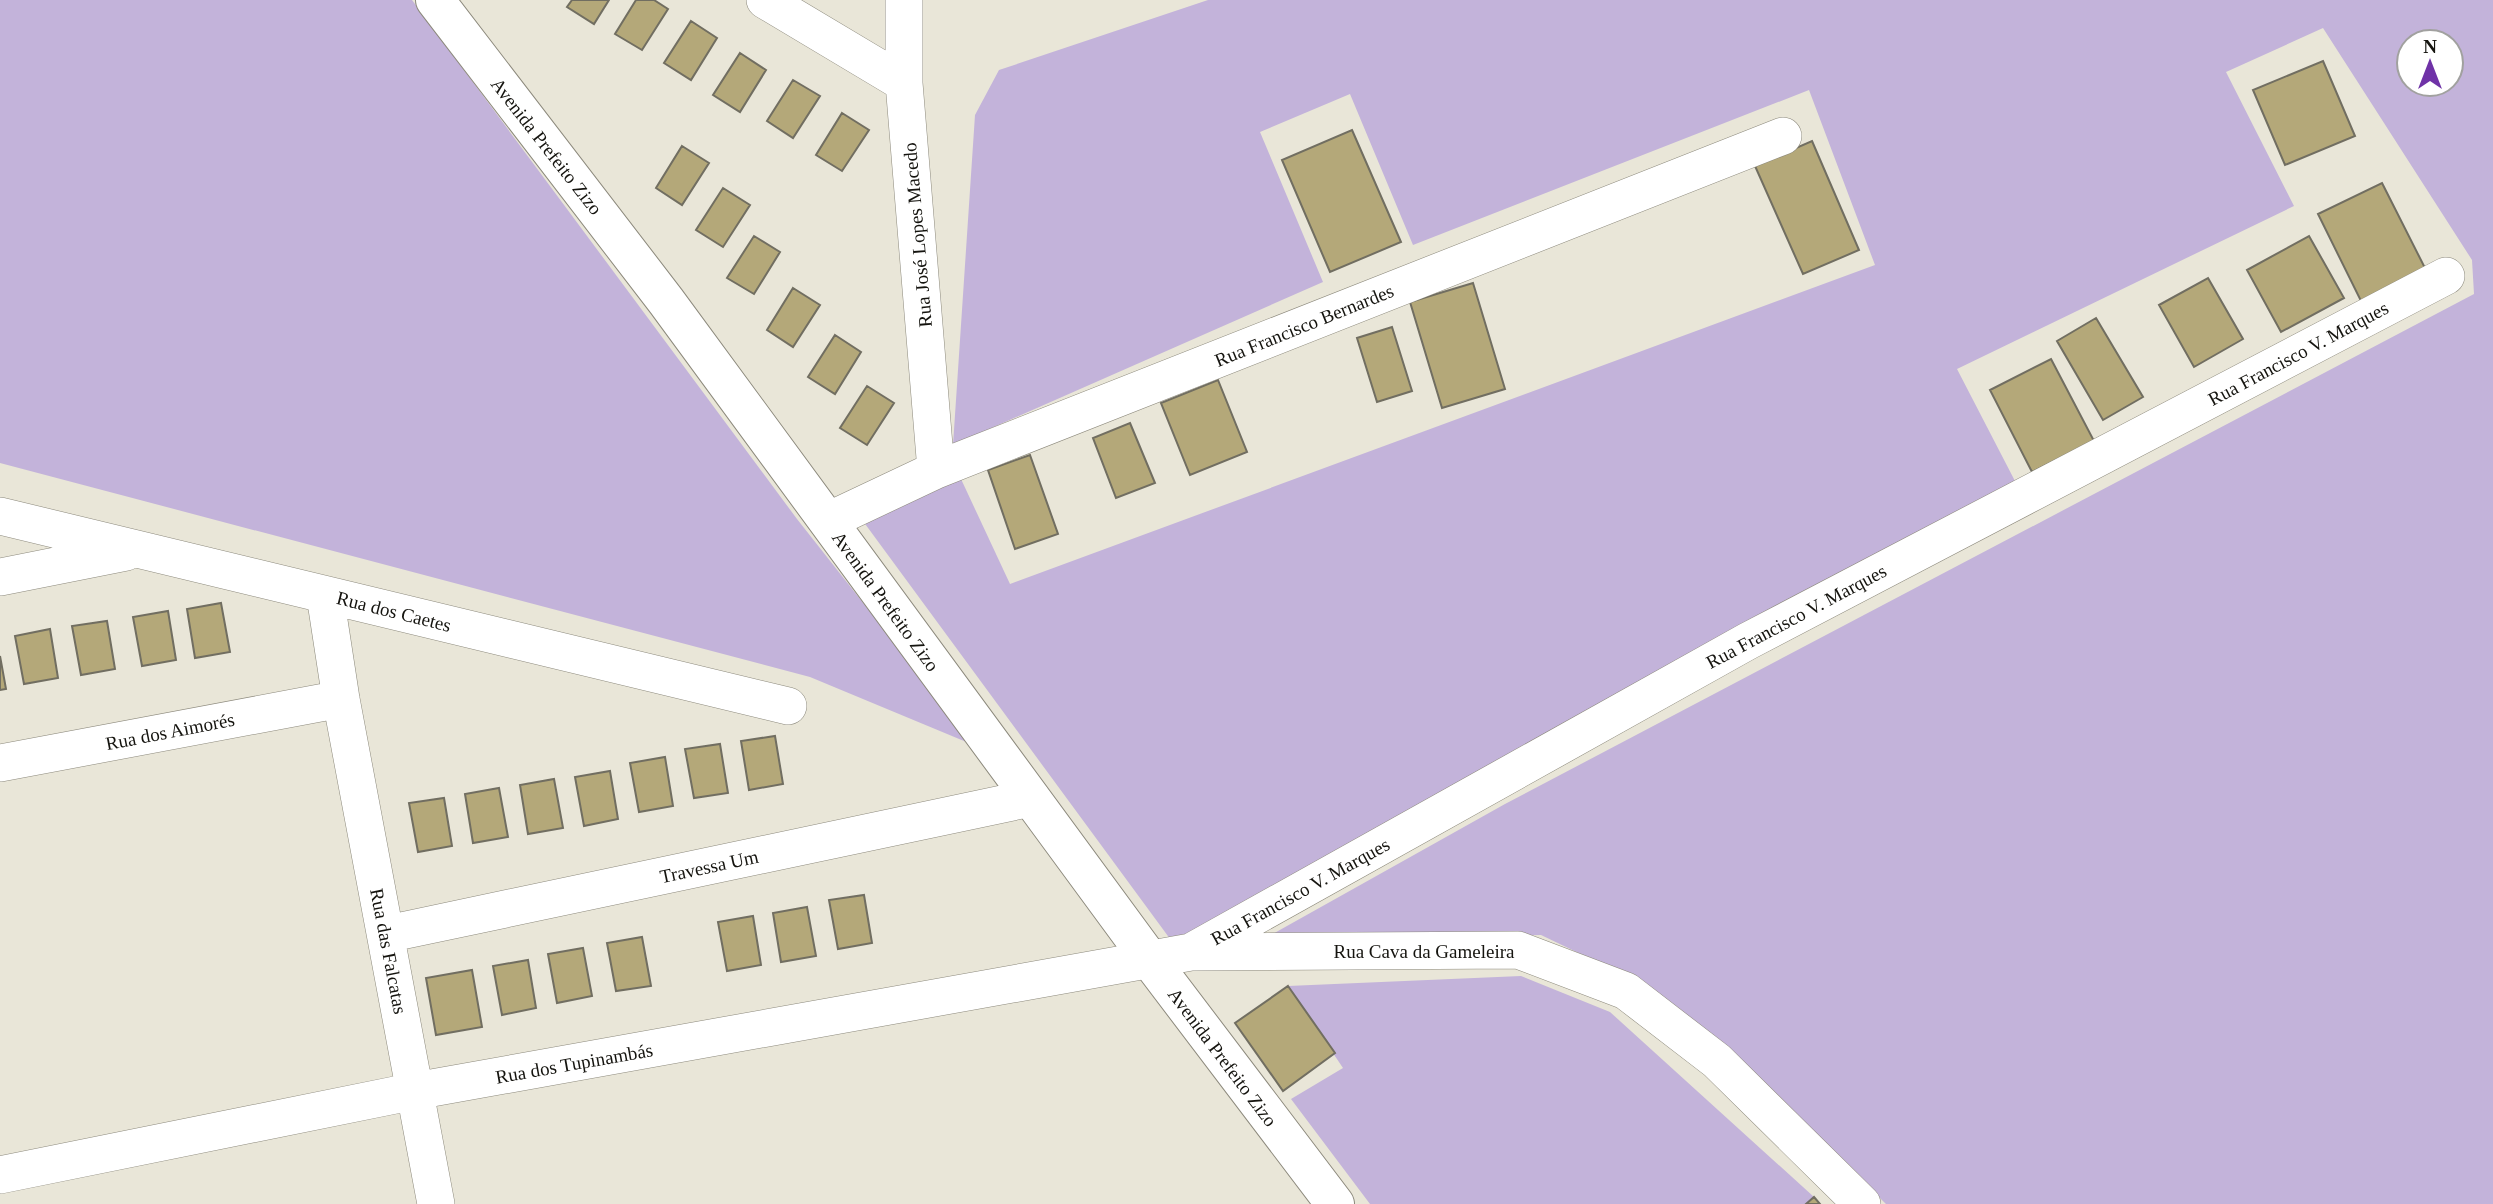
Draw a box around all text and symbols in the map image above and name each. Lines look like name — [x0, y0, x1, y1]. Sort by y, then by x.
north arrow — [2395, 28, 2465, 98]
text: N — [2423, 36, 2437, 57]
street label: Avenida Prefeito Zizo — [487, 74, 606, 219]
street label: Rua José Lopes Macedo — [899, 142, 936, 328]
street label: Rua Francisco Bernardes — [1212, 280, 1397, 371]
street label: Rua Francisco V. Marques — [2205, 297, 2392, 410]
street label: Avenida Prefeito Zizo — [828, 527, 943, 675]
street label: Rua Francisco V. Marques — [1703, 560, 1890, 673]
street label: Rua dos Caetes — [335, 587, 453, 636]
street label: Rua dos Aimorés — [104, 709, 236, 754]
street label: Rua Francisco V. Marques — [1207, 834, 1393, 949]
street label: Travessa Um — [658, 846, 760, 887]
street label: Rua das Falcatas — [366, 886, 411, 1016]
street label: Rua Cava da Gameleira — [1334, 941, 1515, 962]
street label: Avenida Prefeito Zizo — [1164, 984, 1281, 1130]
street label: Rua dos Tupinambás — [494, 1039, 654, 1088]

